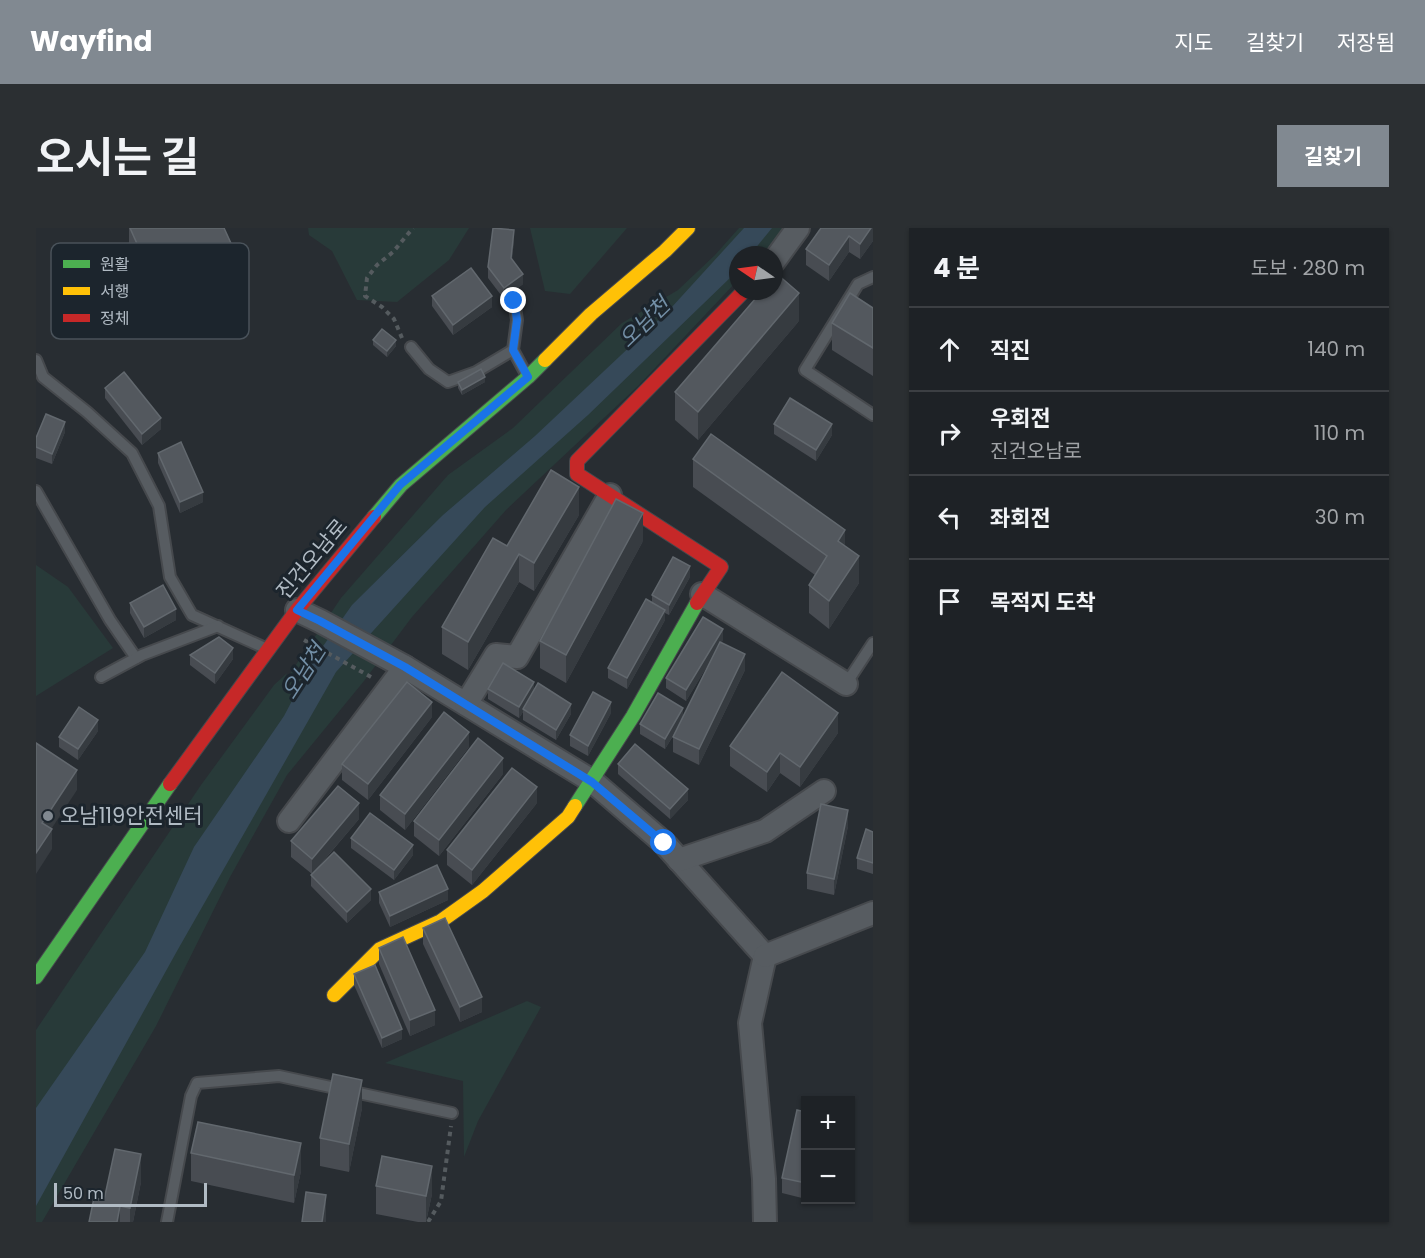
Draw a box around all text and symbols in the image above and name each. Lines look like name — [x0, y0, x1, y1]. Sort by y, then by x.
text: Wayfind — [30, 22, 152, 61]
text: 지도 — [1174, 28, 1213, 57]
text: 길찾기 — [1246, 28, 1304, 57]
text: 저장됨 — [1337, 28, 1395, 57]
button: 길찾기 — [1277, 125, 1389, 187]
text: 오시는 길 — [36, 128, 199, 187]
legend — [51, 243, 249, 339]
north arrow — [729, 246, 783, 300]
text: 4 분 — [933, 250, 980, 286]
text: 원활 — [100, 253, 130, 276]
text: 도보 · 280 m — [1251, 254, 1365, 282]
text: 서행 — [100, 280, 129, 303]
route end — [500, 287, 526, 313]
water label: 오남천 — [612, 288, 679, 355]
text: 정체 — [100, 307, 129, 330]
icon: ahead — [933, 333, 966, 366]
text: 직진 — [990, 335, 1030, 366]
text: 140 m — [1308, 335, 1365, 363]
text: 우회전 — [990, 403, 1051, 434]
icon: right — [933, 417, 966, 450]
text: 110 m — [1314, 419, 1365, 447]
text: 진건오남로 — [990, 437, 1082, 465]
icon: left — [933, 501, 966, 534]
text: 좌회전 — [990, 503, 1051, 534]
text: 30 m — [1315, 503, 1365, 531]
street label: 진건오남로 — [269, 512, 354, 605]
icon: arrive — [933, 585, 966, 618]
text: 목적지 도착 — [990, 587, 1096, 618]
water label: 오남천 — [274, 635, 334, 705]
place label: 오남119안전센터 — [60, 801, 203, 830]
marker: 오남119안전센터 — [41, 809, 55, 823]
route start — [650, 829, 676, 855]
map controls — [801, 1096, 855, 1204]
button: + — [801, 1096, 855, 1150]
button: − — [801, 1150, 855, 1204]
scale bar — [54, 1180, 207, 1208]
text: 50 m — [63, 1182, 104, 1205]

